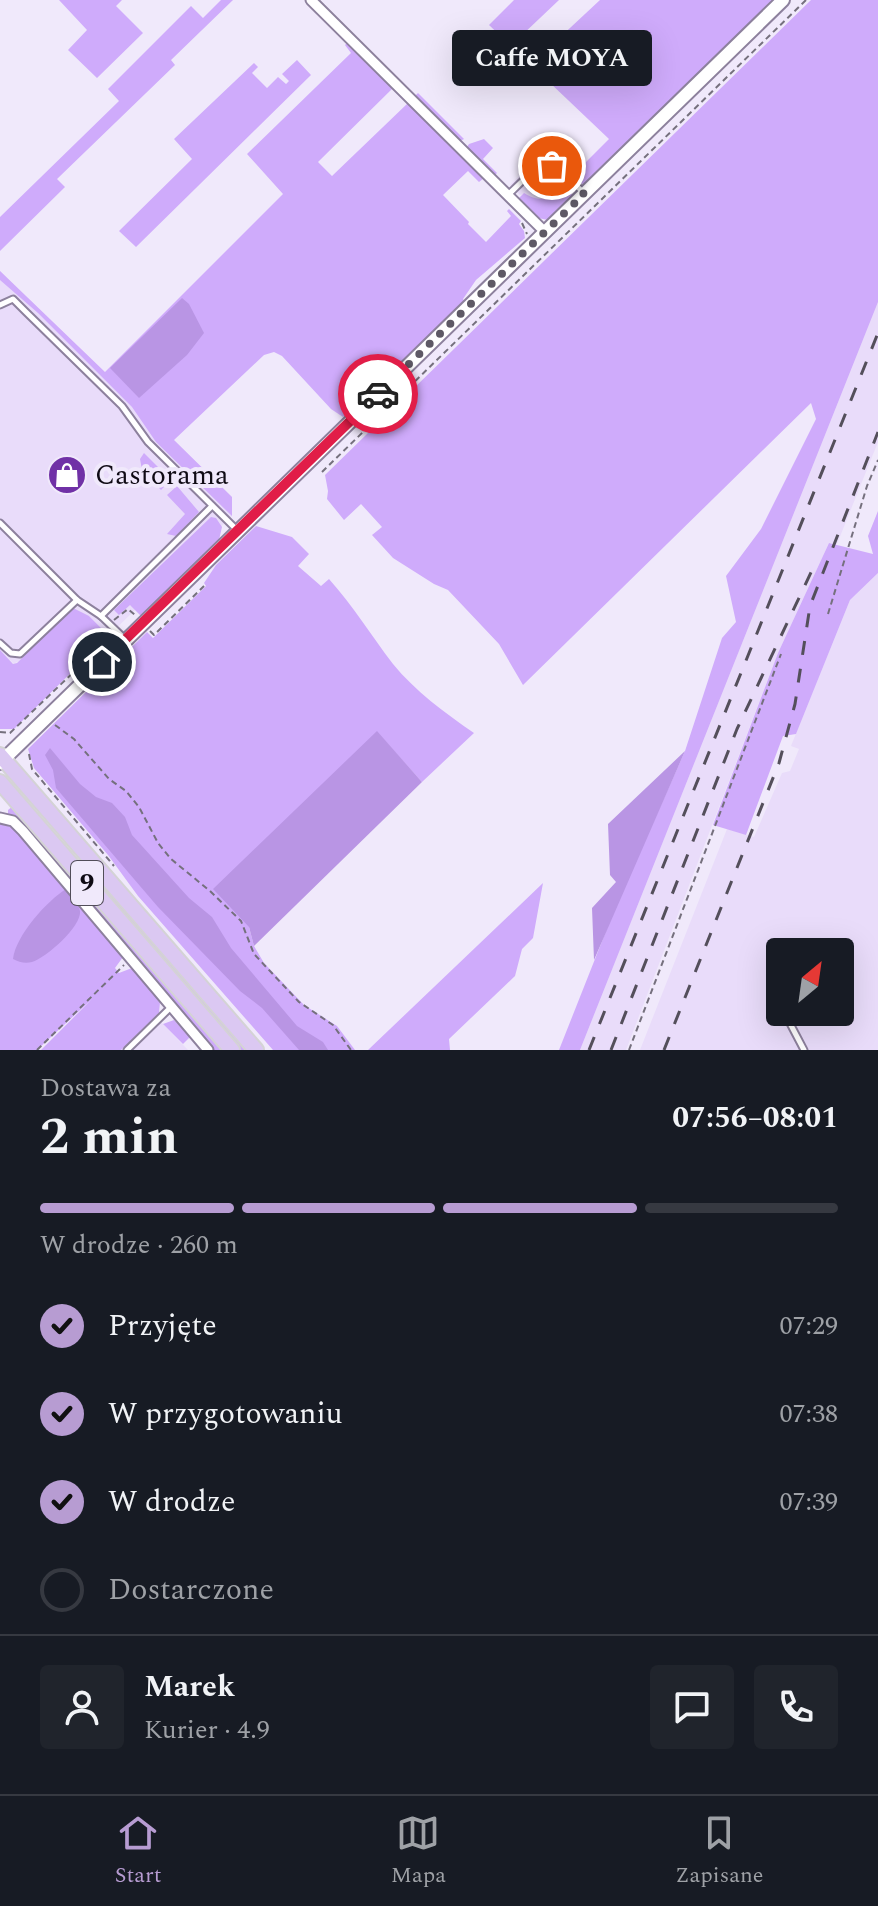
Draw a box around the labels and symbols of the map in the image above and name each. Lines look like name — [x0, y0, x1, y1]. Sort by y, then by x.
callout: Caffe MOYA — [452, 30, 652, 86]
pin — [518, 132, 586, 200]
courier — [338, 354, 418, 434]
shop icon: Castorama — [46, 454, 88, 496]
place label: Castorama — [95, 454, 229, 497]
pin — [68, 628, 136, 696]
road number: 9 — [71, 861, 103, 905]
north arrow — [766, 938, 854, 1026]

